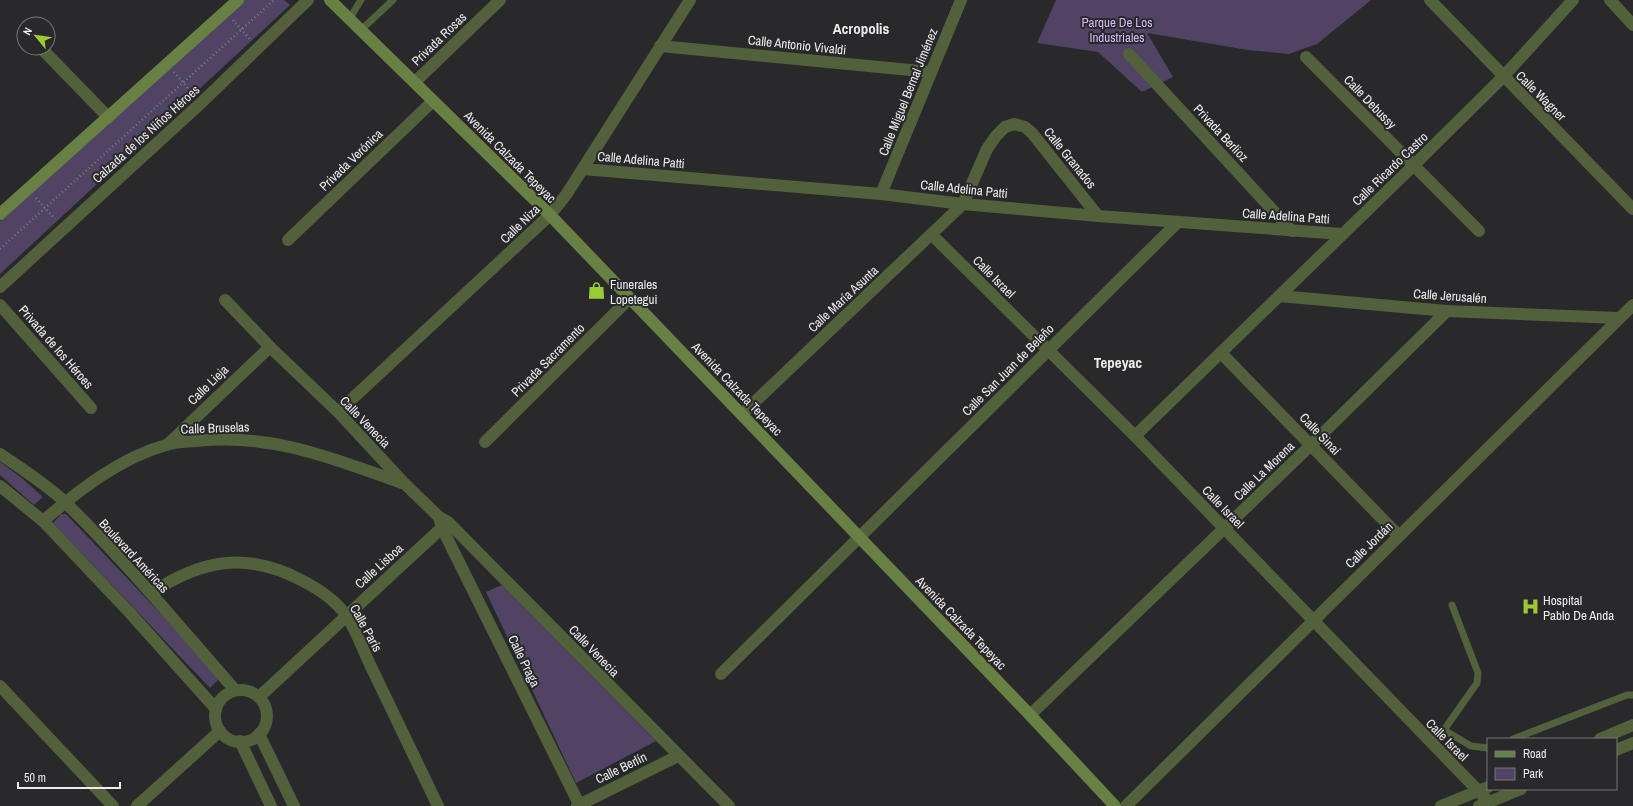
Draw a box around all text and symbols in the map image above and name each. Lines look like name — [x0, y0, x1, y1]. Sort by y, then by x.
street label: Privada Rosas — [408, 9, 470, 69]
park label: Parque De Los Industriales — [1081, 14, 1153, 46]
north arrow — [16, 16, 56, 56]
district label: Acropolis — [833, 18, 890, 39]
text: N — [20, 25, 35, 37]
street label: Calle Miguel Bernal Jiménez — [875, 26, 941, 158]
street label: Calle Antonio Vivaldi — [747, 31, 847, 59]
street label: Calle Wagner — [1512, 67, 1570, 125]
street label: Calle Debussy — [1340, 71, 1400, 133]
street label: Calzada de los Niños Héroes — [89, 81, 203, 187]
street label: Privada Berlioz — [1190, 101, 1252, 165]
street label: Avenida Calzada Tepeyac — [460, 107, 560, 207]
street label: Calle Granados — [1040, 124, 1100, 192]
street label: Privada Verónica — [316, 125, 386, 195]
street label: Calle Ricardo Castro — [1349, 128, 1432, 209]
street label: Calle Adelina Patti — [597, 148, 685, 172]
street label: Calle Adelina Patti — [919, 176, 1009, 202]
street label: Calle Niza — [496, 201, 544, 247]
street label: Calle Adelina Patti — [1242, 204, 1330, 228]
street label: Calle Israel — [969, 252, 1019, 302]
street label: Calle María Asunta — [804, 262, 882, 336]
place label: Funerales Lopetegui — [610, 276, 657, 308]
shop icon: Funerales Lopetegui — [587, 281, 607, 301]
street label: Calle Jerusalén — [1413, 285, 1487, 307]
street label: Privada de los Héroes — [15, 302, 97, 392]
street label: Privada Sacramento — [508, 320, 588, 400]
street label: Calle San Juan de Beleño — [958, 320, 1058, 420]
street label: Avenida Calzada Tepeyac — [687, 338, 786, 439]
district label: Tepeyac — [1094, 352, 1142, 373]
street label: Calle Lieja — [184, 361, 232, 409]
street label: Calle Venecia — [336, 392, 394, 452]
street label: Calle Sinaí — [1296, 409, 1345, 459]
street label: Calle Bruselas — [180, 418, 250, 438]
street label: Calle La Morena — [1230, 438, 1298, 504]
street label: Calle Israel — [1198, 482, 1248, 532]
street label: Boulevard Américas — [95, 515, 173, 597]
street label: Calle Jordán — [1342, 518, 1396, 572]
street label: Calle Lisboa — [351, 540, 407, 592]
street label: Avenida Calzada Tepeyac — [911, 572, 1010, 673]
place label: Hospital Pablo De Anda — [1543, 592, 1614, 624]
hospital icon: Hospital Pablo De Anda — [1520, 597, 1540, 617]
street label: Calle París — [346, 601, 386, 655]
street label: Calle Venecia — [565, 621, 623, 681]
street label: Calle Praga — [504, 632, 544, 690]
street label: Calle Israel — [1422, 715, 1472, 765]
legend — [1487, 738, 1617, 790]
text: Road — [1523, 746, 1547, 762]
street label: Calle Berlín — [593, 748, 650, 788]
scale bar — [18, 764, 120, 790]
text: Park — [1523, 766, 1543, 782]
text: 50 m — [24, 770, 46, 786]

